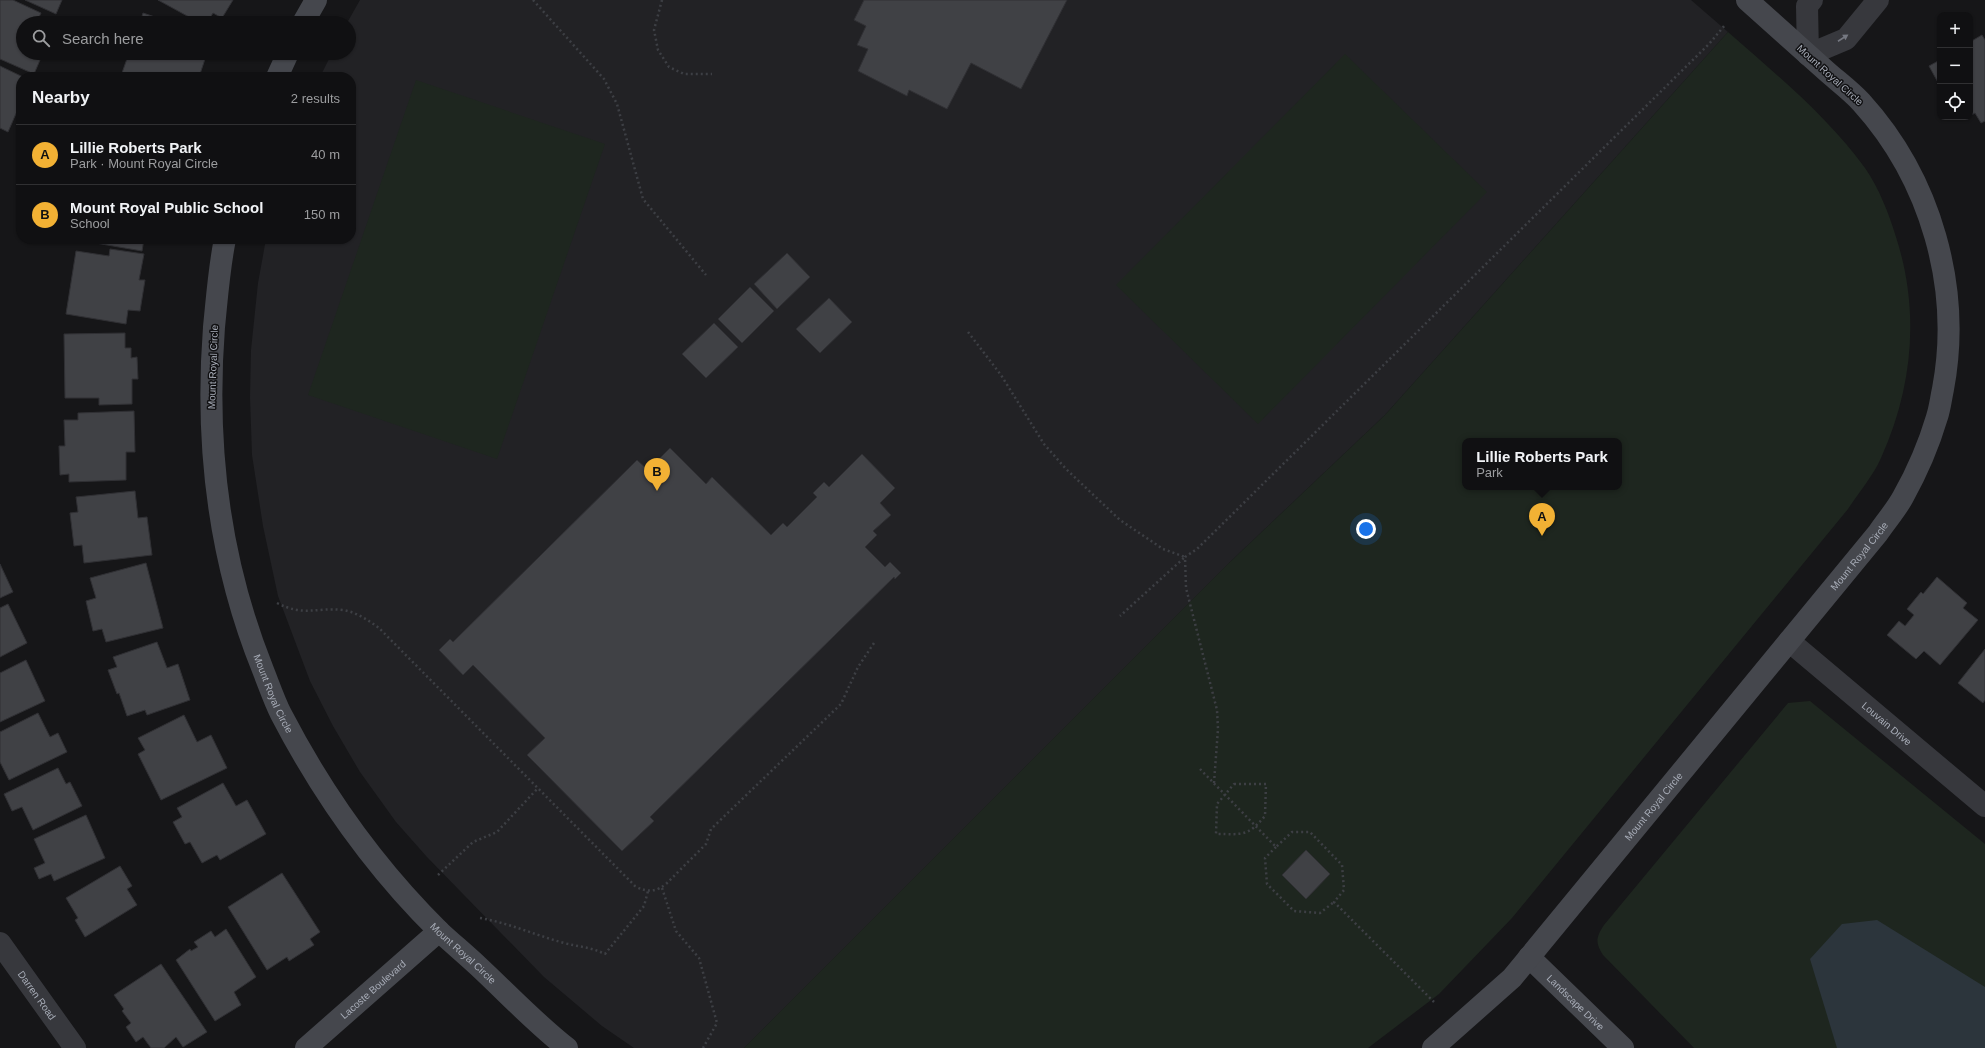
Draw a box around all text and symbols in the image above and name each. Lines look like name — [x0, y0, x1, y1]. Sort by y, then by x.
map controls — [1937, 12, 1973, 120]
button: + — [1937, 12, 1973, 48]
search box — [16, 16, 356, 60]
icon: search — [30, 27, 52, 49]
text: Search here — [62, 30, 144, 47]
one-way arrow — [1838, 35, 1849, 42]
street label: Mount Royal Circle — [1795, 43, 1865, 108]
button: − — [1937, 48, 1973, 84]
button: locate — [1937, 84, 1973, 120]
text: Nearby — [32, 88, 90, 107]
text: 2 results — [291, 91, 340, 106]
text: Lillie Roberts Park — [70, 139, 202, 156]
text: A — [40, 147, 50, 162]
text: 40 m — [311, 147, 340, 162]
text: Park · Mount Royal Circle — [70, 156, 218, 171]
text: Mount Royal Public School — [70, 199, 263, 216]
text: B — [40, 207, 50, 222]
text: 150 m — [304, 207, 340, 222]
text: School — [70, 216, 110, 231]
street label: Mount Royal Circle — [206, 324, 220, 409]
popup — [1462, 438, 1622, 490]
text: Lillie Roberts Park — [1476, 448, 1608, 465]
pin: B — [644, 458, 670, 491]
text: Park — [1476, 465, 1503, 480]
pin: A — [1529, 503, 1555, 536]
your location — [1356, 519, 1376, 539]
street label: Mount Royal Circle — [1828, 519, 1890, 592]
street label: Mount Royal Circle — [252, 653, 296, 735]
street label: Louvain Drive — [1860, 700, 1914, 748]
street label: Mount Royal Circle — [1622, 770, 1685, 842]
street label: Mount Royal Circle — [428, 920, 499, 986]
street label: Lacoste Boulevard — [338, 958, 408, 1021]
street label: Darren Road — [16, 969, 58, 1022]
street label: Landscape Drive — [1545, 972, 1607, 1033]

